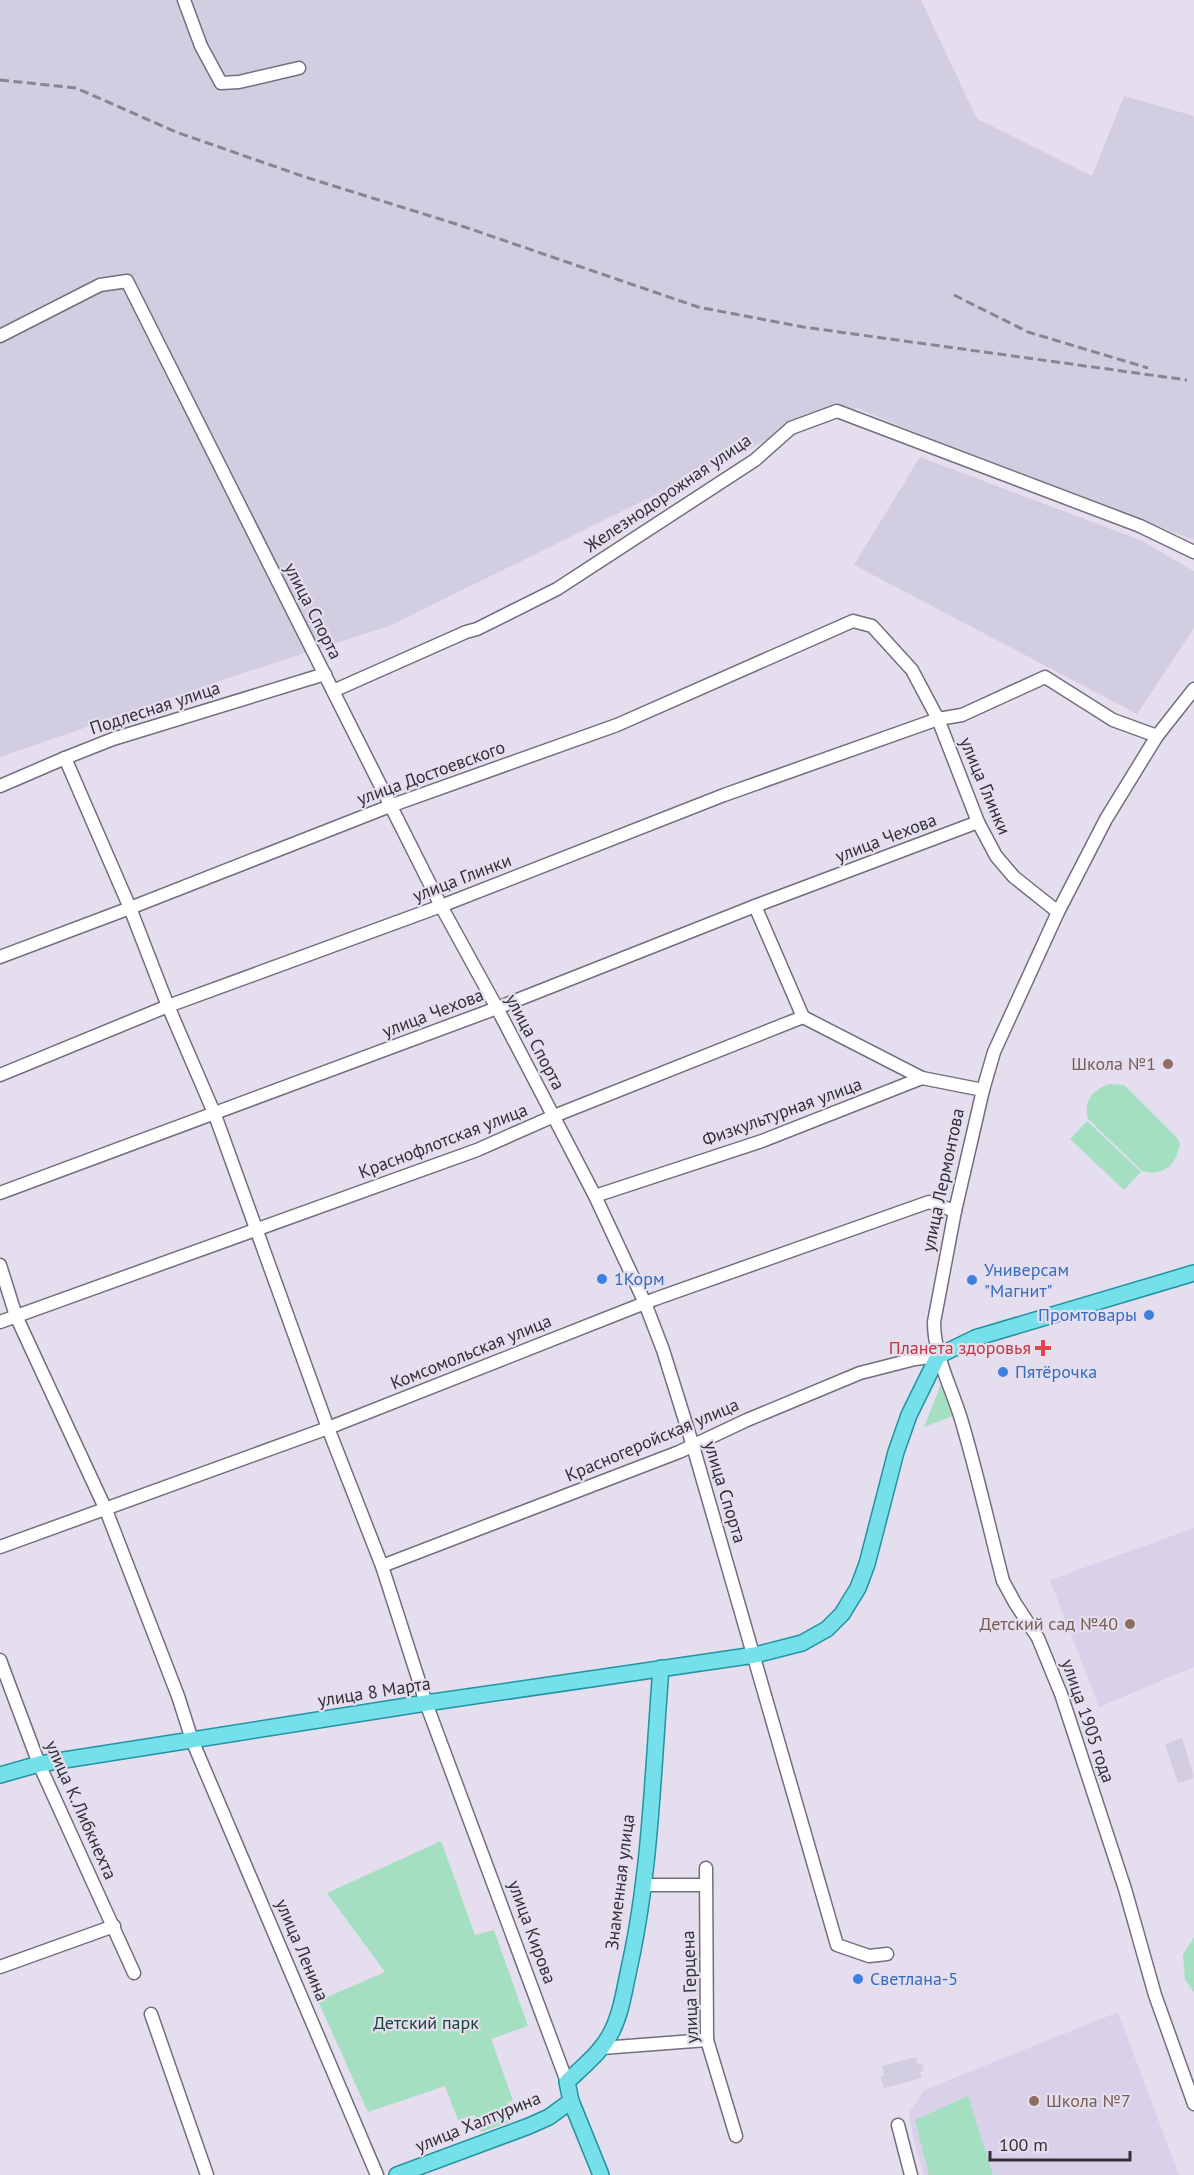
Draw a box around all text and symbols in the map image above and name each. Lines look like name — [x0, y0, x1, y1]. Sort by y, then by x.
street label: Железнодорожная улица — [579, 428, 756, 558]
street label: улица Спорта — [279, 558, 348, 663]
street label: Подлесная улица — [87, 676, 223, 739]
street label: улица Глинки — [955, 734, 1016, 838]
street label: улица Достоевского — [354, 735, 508, 810]
street label: улица Чехова — [832, 808, 940, 867]
street label: улица Глинки — [409, 848, 514, 907]
street label: улица Чехова — [379, 983, 487, 1042]
street label: улица Спорта — [500, 990, 570, 1094]
place label: Школа №1 — [1071, 1052, 1156, 1075]
marker: Школа №1 — [1161, 1057, 1175, 1071]
street label: Физкультурная улица — [699, 1072, 865, 1151]
street label: Краснофлотская улица — [355, 1098, 531, 1183]
street label: улица Лермонтова — [916, 1106, 969, 1254]
place label: Универсам "Магнит" — [984, 1258, 1069, 1302]
place label: 1Корм — [614, 1267, 665, 1290]
marker: 1Корм — [595, 1272, 609, 1286]
marker: Универсам "Магнит" — [965, 1273, 979, 1287]
place label: Промтовары — [1038, 1303, 1137, 1326]
marker: Промтовары — [1142, 1308, 1156, 1322]
street label: Комсомольская улица — [387, 1309, 555, 1394]
place label: Планета здоровья — [889, 1336, 1031, 1359]
marker: Планета здоровья — [1036, 1341, 1050, 1355]
place label: Пятёрочка — [1015, 1360, 1097, 1383]
marker: Пятёрочка — [996, 1365, 1010, 1379]
street label: Красногеройская улица — [561, 1392, 742, 1487]
street label: улица Спорта — [699, 1438, 752, 1546]
place label: Детский сад №40 — [980, 1612, 1118, 1635]
marker: Детский сад №40 — [1123, 1617, 1137, 1631]
street label: улица 1905 года — [1057, 1656, 1120, 1786]
street label: улица 8 Марта — [316, 1671, 432, 1712]
street label: улица К.Либкнехта — [40, 1737, 122, 1883]
street label: Знаменная улица — [600, 1813, 639, 1951]
street label: улица Кирова — [503, 1877, 562, 1987]
street label: улица Ленина — [271, 1895, 334, 2004]
street label: улица Герцена — [676, 1930, 703, 2044]
place label: Светлана-5 — [870, 1967, 958, 1990]
marker: Светлана-5 — [851, 1972, 865, 1986]
park label: Детский парк — [373, 2011, 479, 2034]
street label: улица Халтурина — [412, 2086, 544, 2157]
place label: Школа №7 — [1046, 2089, 1131, 2112]
marker: Школа №7 — [1027, 2094, 1041, 2108]
scale bar — [990, 2124, 1130, 2162]
text: 100 m — [999, 2133, 1048, 2156]

